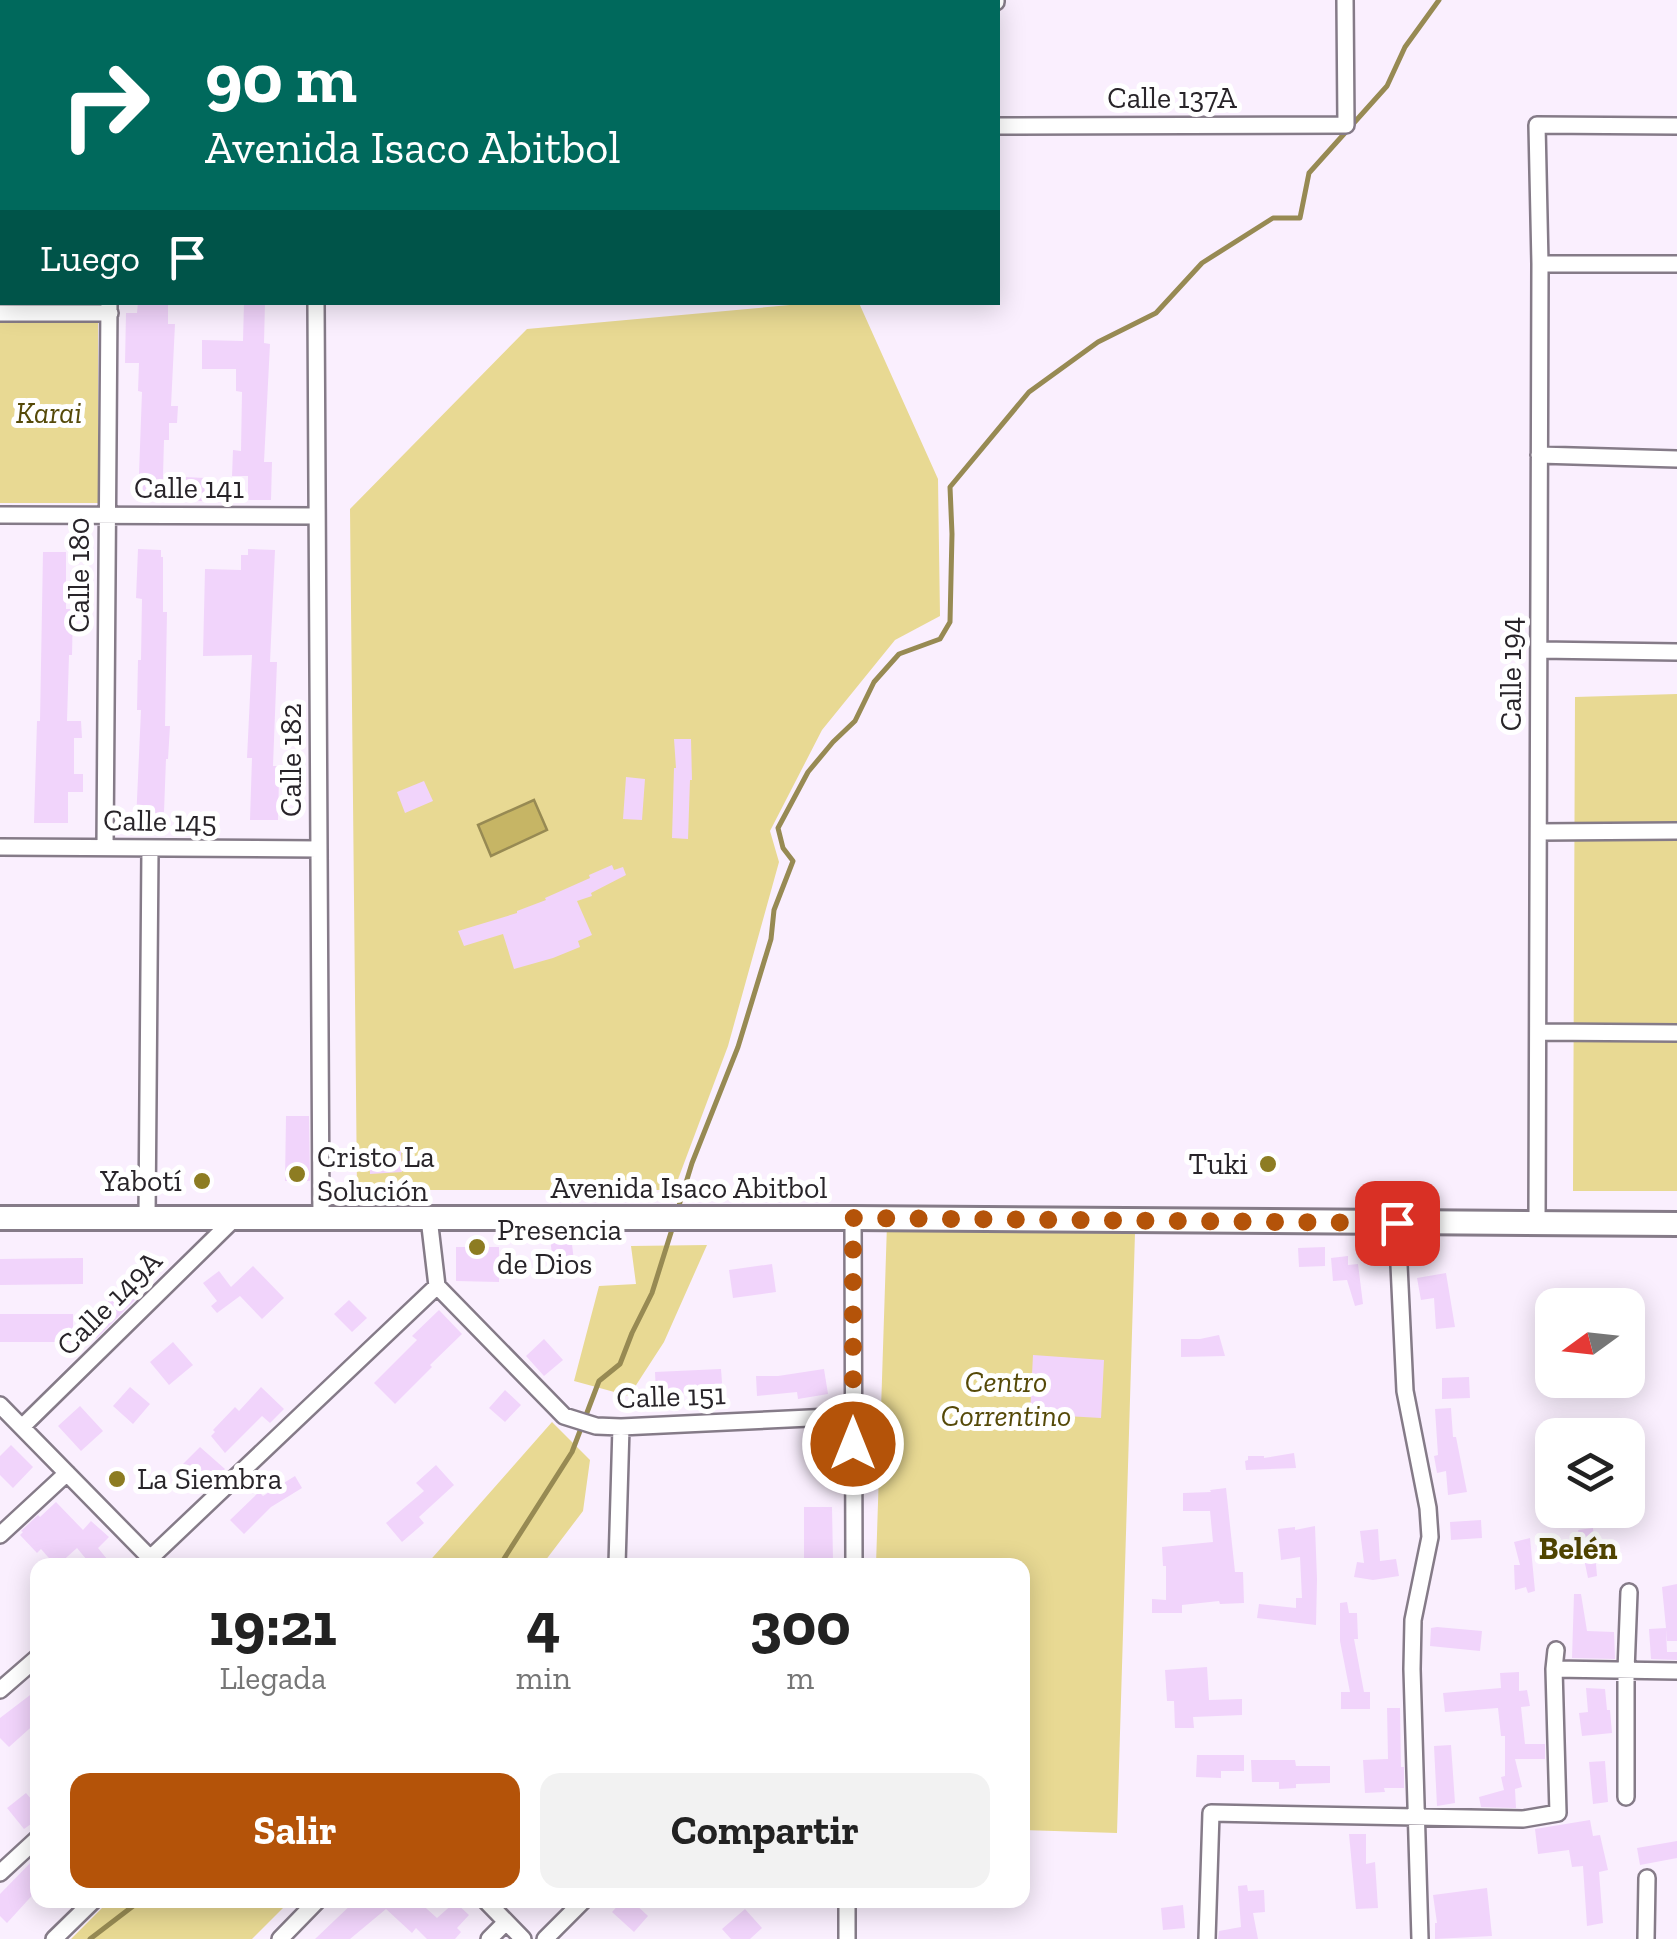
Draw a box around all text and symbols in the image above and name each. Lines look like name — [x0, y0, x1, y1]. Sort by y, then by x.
text: 90 m — [205, 36, 357, 120]
icon: right — [40, 40, 170, 170]
street label: Calle 137A — [1107, 80, 1237, 116]
text: Avenida Isaco Abitbol — [205, 121, 620, 175]
icon: arrive — [160, 230, 215, 285]
text: Luego — [40, 235, 140, 281]
park label: Karai — [16, 395, 82, 431]
street label: Calle 141 — [134, 470, 244, 506]
street label: Calle 180 — [61, 517, 97, 633]
street label: Calle 194 — [1493, 617, 1529, 731]
street label: Calle 182 — [273, 703, 309, 817]
street label: Calle 145 — [103, 802, 217, 840]
place label: Cristo La Solución — [317, 1139, 435, 1209]
place label: Tuki — [1189, 1146, 1248, 1182]
marker: Tuki — [1257, 1153, 1279, 1175]
place label: Yabotí — [99, 1163, 182, 1199]
marker: Cristo La Solución — [286, 1163, 308, 1185]
marker: Yabotí — [191, 1170, 213, 1192]
street label: Avenida Isaco Abitbol — [551, 1170, 827, 1206]
pin — [1355, 1181, 1440, 1266]
icon: arrive — [1370, 1196, 1425, 1251]
place label: Presencia de Dios — [497, 1212, 622, 1282]
marker: Presencia de Dios — [466, 1236, 488, 1258]
street label: Calle 149A — [49, 1243, 169, 1363]
north arrow — [1535, 1288, 1645, 1398]
map controls — [1535, 1288, 1645, 1528]
park label: Centro Correntino — [941, 1364, 1071, 1434]
street label: Calle 151 — [616, 1376, 726, 1416]
position arrow — [801, 1392, 905, 1496]
button: layers — [1535, 1418, 1645, 1528]
place label: La Siembra — [137, 1461, 282, 1497]
marker: La Siembra — [106, 1468, 128, 1490]
district label: Belén — [1539, 1529, 1617, 1567]
text: 19:21 — [209, 1588, 337, 1660]
text: 4 — [526, 1588, 560, 1660]
text: 300 — [750, 1588, 851, 1660]
text: Llegada — [219, 1659, 326, 1697]
text: min — [516, 1659, 571, 1697]
text: m — [787, 1659, 814, 1697]
button: Salir — [70, 1773, 520, 1888]
button: Compartir — [540, 1773, 990, 1888]

